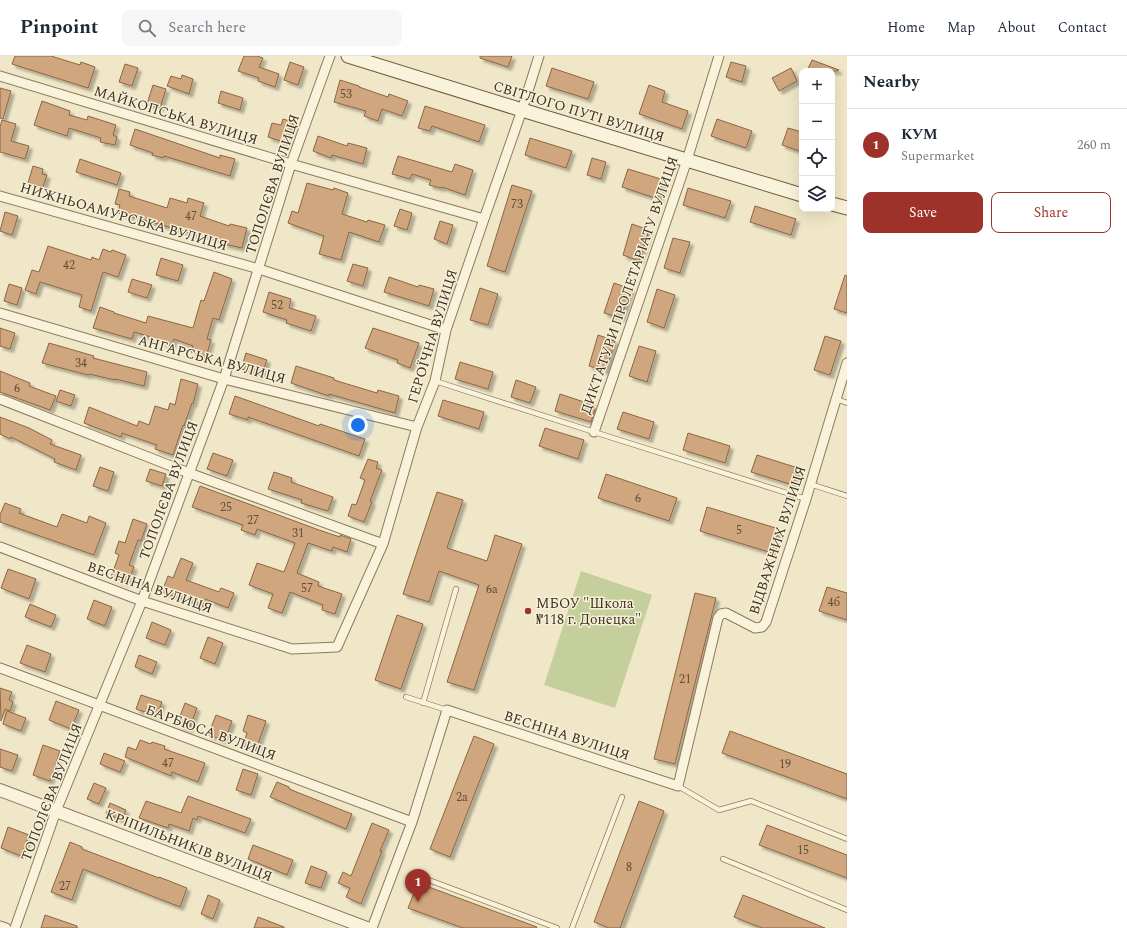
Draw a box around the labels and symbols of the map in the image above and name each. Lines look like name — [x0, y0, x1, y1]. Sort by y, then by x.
street label: СВІТЛОГО ПУТІ ВУЛИЦЯ — [491, 75, 667, 148]
street label: МАЙКОПСЬКА ВУЛИЦЯ — [91, 80, 261, 150]
house number: 53 — [340, 85, 352, 104]
street label: ТОПОЛЄВА ВУЛИЦЯ — [240, 111, 305, 257]
street label: ДИКТАТУРИ ПРОЛЕТАРІАТУ ВУЛИЦЯ — [575, 153, 684, 417]
street label: НИЖНЬОАМУРСЬКА ВУЛИЦЯ — [18, 177, 230, 256]
house number: 73 — [511, 195, 523, 214]
house number: 47 — [185, 207, 197, 226]
house number: 42 — [63, 256, 75, 275]
street label: ГЕРОЇЧНА ВУЛИЦЯ — [402, 266, 463, 406]
house number: 52 — [271, 296, 283, 315]
street label: АНГАРСЬКА ВУЛИЦЯ — [136, 330, 288, 389]
house number: 34 — [75, 354, 87, 373]
house number: 6 — [14, 379, 20, 398]
your location — [348, 415, 368, 435]
street label: ТОПОЛЄВА ВУЛИЦЯ — [134, 418, 203, 563]
street label: ВІДВАЖНИХ ВУЛИЦЯ — [743, 463, 811, 617]
house number: 6 — [635, 489, 641, 508]
house number: 25 — [220, 498, 232, 517]
house number: 27 — [247, 511, 259, 530]
house number: 5 — [736, 521, 742, 540]
house number: 31 — [292, 524, 304, 543]
street label: ВЕСНІНА ВУЛИЦЯ — [84, 556, 215, 619]
house number: 57 — [301, 579, 313, 598]
house number: 6а — [486, 580, 498, 599]
place label: МБОУ "Школа №118 г. Донецка" — [536, 593, 641, 630]
house number: 4б — [828, 593, 840, 612]
marker: МБОУ "Школа №118 г. Донецка" — [523, 606, 533, 616]
house number: 21 — [679, 670, 691, 689]
street label: БАРБЮСА ВУЛИЦЯ — [143, 699, 279, 766]
street label: ВЕСНІНА ВУЛИЦЯ — [501, 705, 633, 766]
street label: ТОПОЛЄВА ВУЛИЦЯ — [15, 720, 87, 864]
house number: 47 — [162, 754, 174, 773]
house number: 19 — [779, 755, 791, 774]
house number: 2а — [456, 788, 468, 807]
street label: КРІПИЛЬНИКІВ ВУЛИЦЯ — [102, 804, 276, 887]
house number: 15 — [797, 841, 809, 860]
house number: 8 — [626, 858, 632, 877]
pin: 1 — [405, 869, 431, 902]
house number: 27 — [59, 877, 71, 896]

